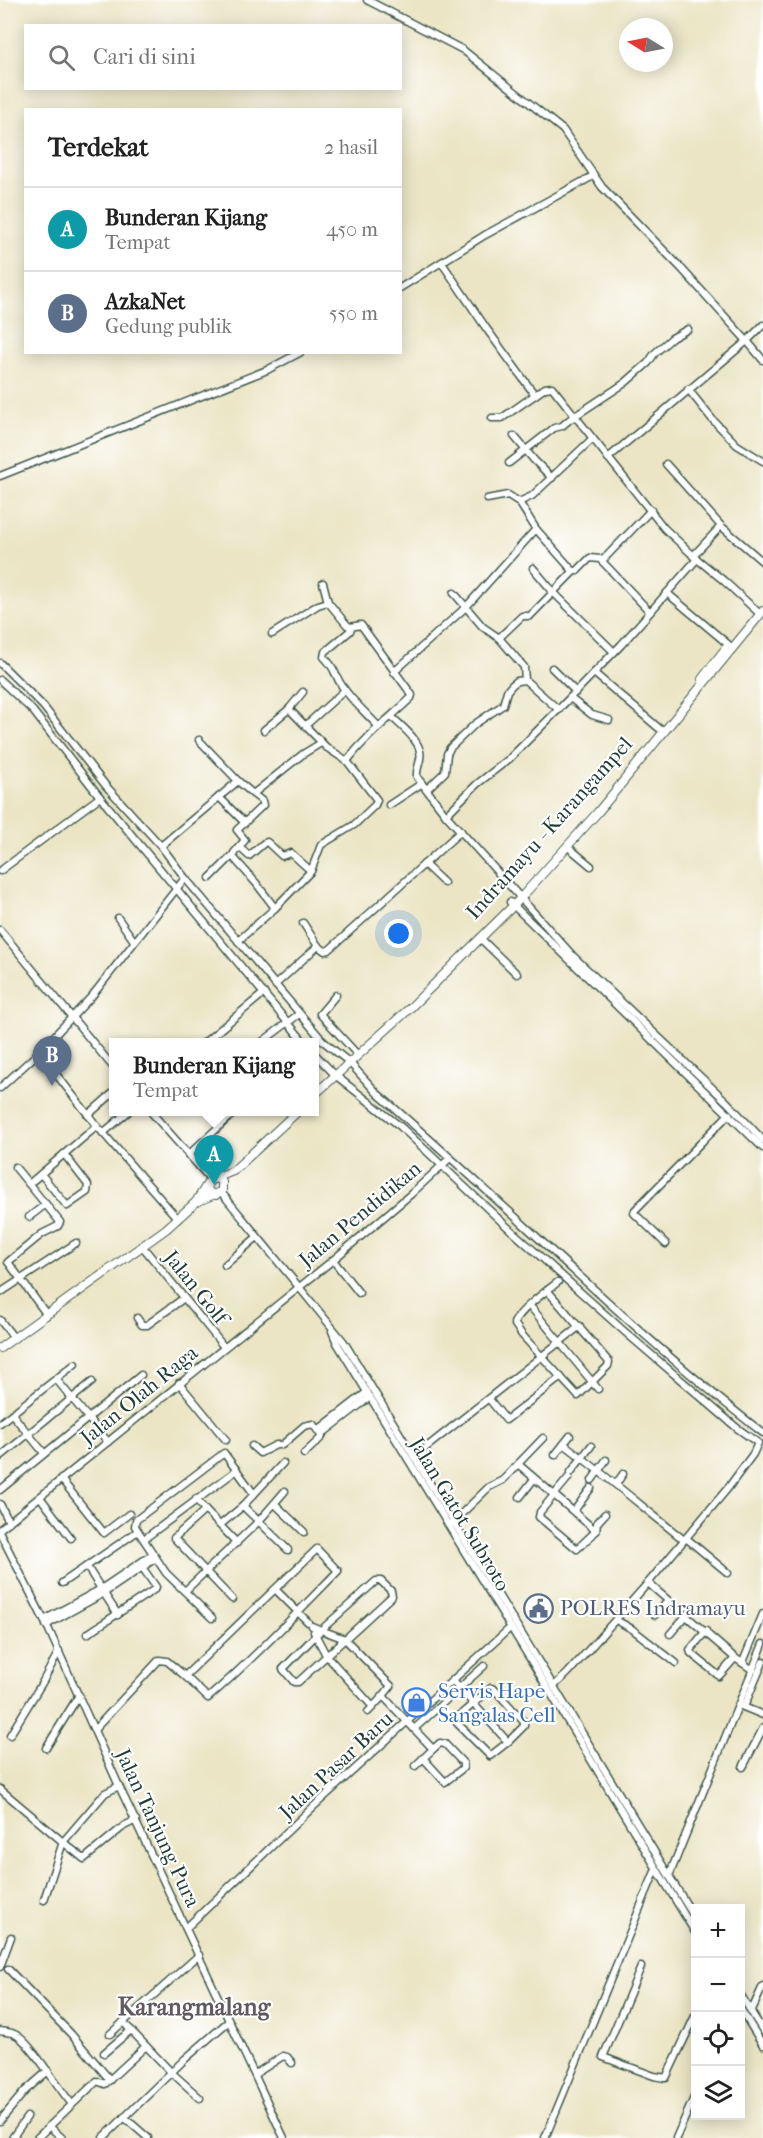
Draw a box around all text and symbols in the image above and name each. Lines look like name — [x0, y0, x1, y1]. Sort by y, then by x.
north arrow — [619, 18, 673, 72]
search box — [24, 24, 402, 90]
icon: search — [45, 41, 78, 74]
text: Cari di sini — [93, 44, 196, 70]
text: Terdekat — [48, 132, 149, 163]
text: 2 hasil — [324, 136, 378, 159]
text: Bunderan Kijang — [105, 205, 267, 231]
text: A — [61, 218, 74, 241]
text: 450 m — [326, 218, 378, 241]
text: Tempat — [105, 231, 171, 254]
text: AzkaNet — [105, 289, 185, 315]
text: B — [61, 302, 74, 325]
text: 550 m — [329, 302, 378, 325]
text: Gedung publik — [105, 315, 232, 338]
street label: Indramayu - Karangampel — [461, 732, 637, 924]
your location — [384, 919, 413, 948]
pin: B — [32, 1036, 72, 1086]
popup — [109, 1038, 319, 1116]
text: Bunderan Kijang — [133, 1053, 295, 1079]
text: Tempat — [133, 1079, 199, 1102]
pin: A — [194, 1136, 234, 1185]
street label: Jalan Pendidikan — [293, 1156, 426, 1273]
street label: Jalan Golf — [158, 1244, 235, 1332]
street label: Jalan Olah Raga — [74, 1340, 203, 1451]
street label: Jalan Gatot Subroto — [404, 1431, 515, 1595]
public building icon: POLRES Indramayu — [523, 1592, 555, 1624]
place label: POLRES Indramayu — [560, 1596, 745, 1620]
place label: Servis Hape Sangalas Cell — [438, 1679, 556, 1727]
shop icon: Servis Hape Sangalas Cell — [401, 1687, 433, 1719]
street label: Jalan Pasar Baru — [273, 1706, 398, 1825]
street label: Jalan Tanjung Pura — [110, 1743, 205, 1911]
map controls — [691, 1904, 745, 2120]
button: + — [691, 1904, 745, 1958]
button: − — [691, 1958, 745, 2012]
district label: Karangmalang — [118, 1993, 271, 2021]
button: locate — [691, 2012, 745, 2066]
button: layers — [691, 2066, 745, 2120]

